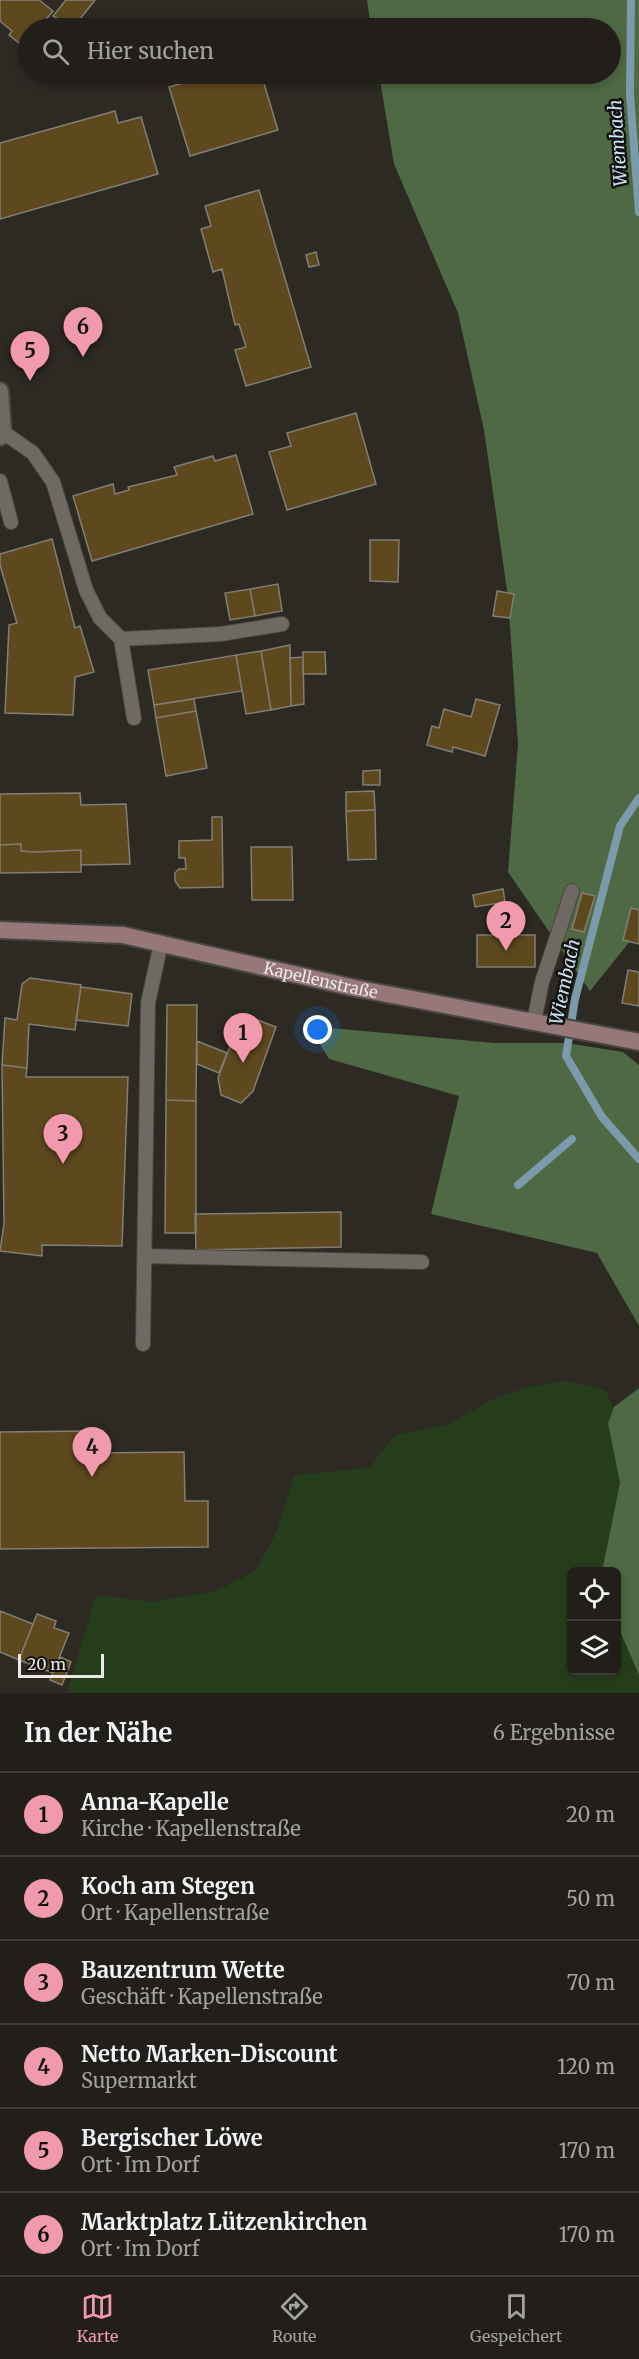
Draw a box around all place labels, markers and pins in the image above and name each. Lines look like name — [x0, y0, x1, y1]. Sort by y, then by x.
pin: 6 — [64, 308, 103, 357]
pin: 5 — [10, 332, 50, 381]
pin: 2 — [486, 902, 526, 951]
pin: 1 — [224, 1014, 262, 1063]
pin: 3 — [44, 1114, 82, 1164]
pin: 4 — [72, 1428, 112, 1477]

